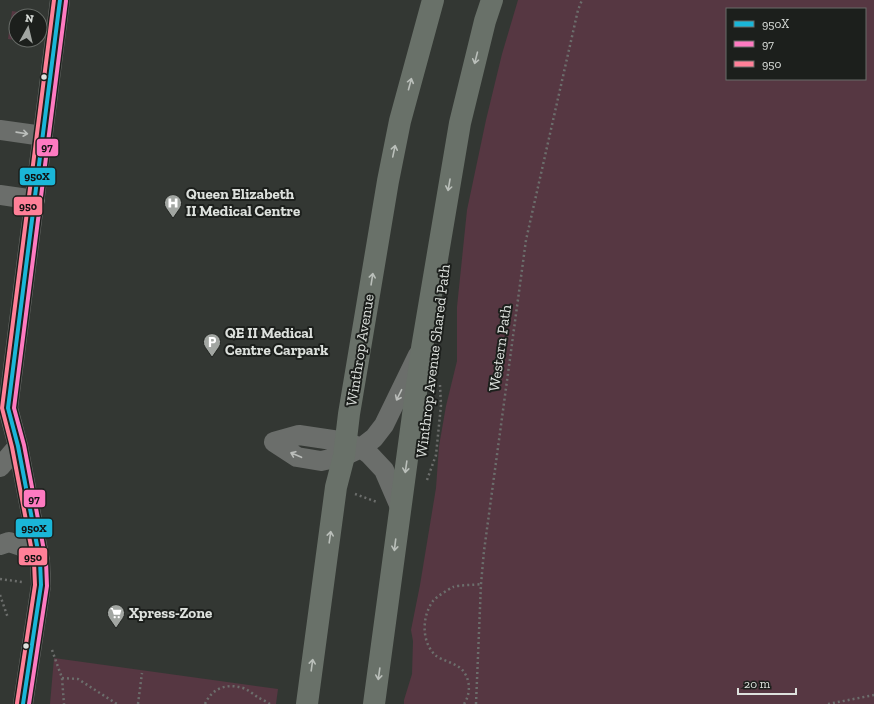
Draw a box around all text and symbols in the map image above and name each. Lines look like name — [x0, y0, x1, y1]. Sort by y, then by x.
north arrow — [8, 8, 48, 48]
legend — [726, 8, 866, 80]
text: N — [24, 12, 35, 26]
text: 950X — [762, 17, 789, 31]
text: 97 — [762, 37, 774, 51]
one-way arrow — [472, 52, 479, 65]
text: 950 — [762, 57, 782, 71]
unlabelled marker — [39, 72, 49, 82]
one-way arrow — [407, 77, 415, 90]
one-way arrow — [15, 129, 28, 137]
line badge: 97 — [36, 138, 59, 157]
text: 97 — [41, 141, 53, 154]
one-way arrow — [391, 145, 399, 158]
line badge: 950X — [19, 167, 56, 186]
text: 950X — [24, 170, 50, 183]
one-way arrow — [445, 179, 453, 192]
place label: Queen Elizabeth II Medical Centre — [186, 185, 300, 220]
hospital icon: Queen Elizabeth II Medical Centre — [163, 193, 183, 218]
line badge: 950 — [13, 196, 43, 216]
text: 950 — [19, 200, 37, 213]
street label: Winthrop Avenue Shared Path — [412, 263, 454, 459]
one-way arrow — [368, 273, 376, 286]
street label: Winthrop Avenue — [342, 293, 378, 407]
street label: Western Path — [485, 303, 515, 393]
place label: QE II Medical Centre Carpark — [225, 324, 329, 359]
parking icon: QE II Medical Centre Carpark — [202, 332, 222, 357]
one-way arrow — [394, 389, 402, 401]
one-way arrow — [291, 451, 303, 458]
one-way arrow — [402, 460, 410, 473]
line badge: 97 — [23, 489, 46, 508]
text: 97 — [28, 493, 40, 506]
line badge: 950X — [15, 518, 53, 538]
text: 950X — [21, 522, 47, 535]
one-way arrow — [326, 530, 333, 543]
one-way arrow — [392, 539, 399, 552]
line badge: 950 — [18, 547, 48, 566]
text: 950 — [24, 551, 42, 564]
supermarket icon: Xpress-Zone — [106, 603, 126, 628]
place label: Xpress-Zone — [129, 604, 212, 622]
unlabelled marker — [21, 641, 31, 651]
one-way arrow — [308, 659, 316, 672]
one-way arrow — [375, 667, 383, 680]
scale bar — [738, 670, 796, 696]
text: 20 m — [744, 677, 771, 691]

